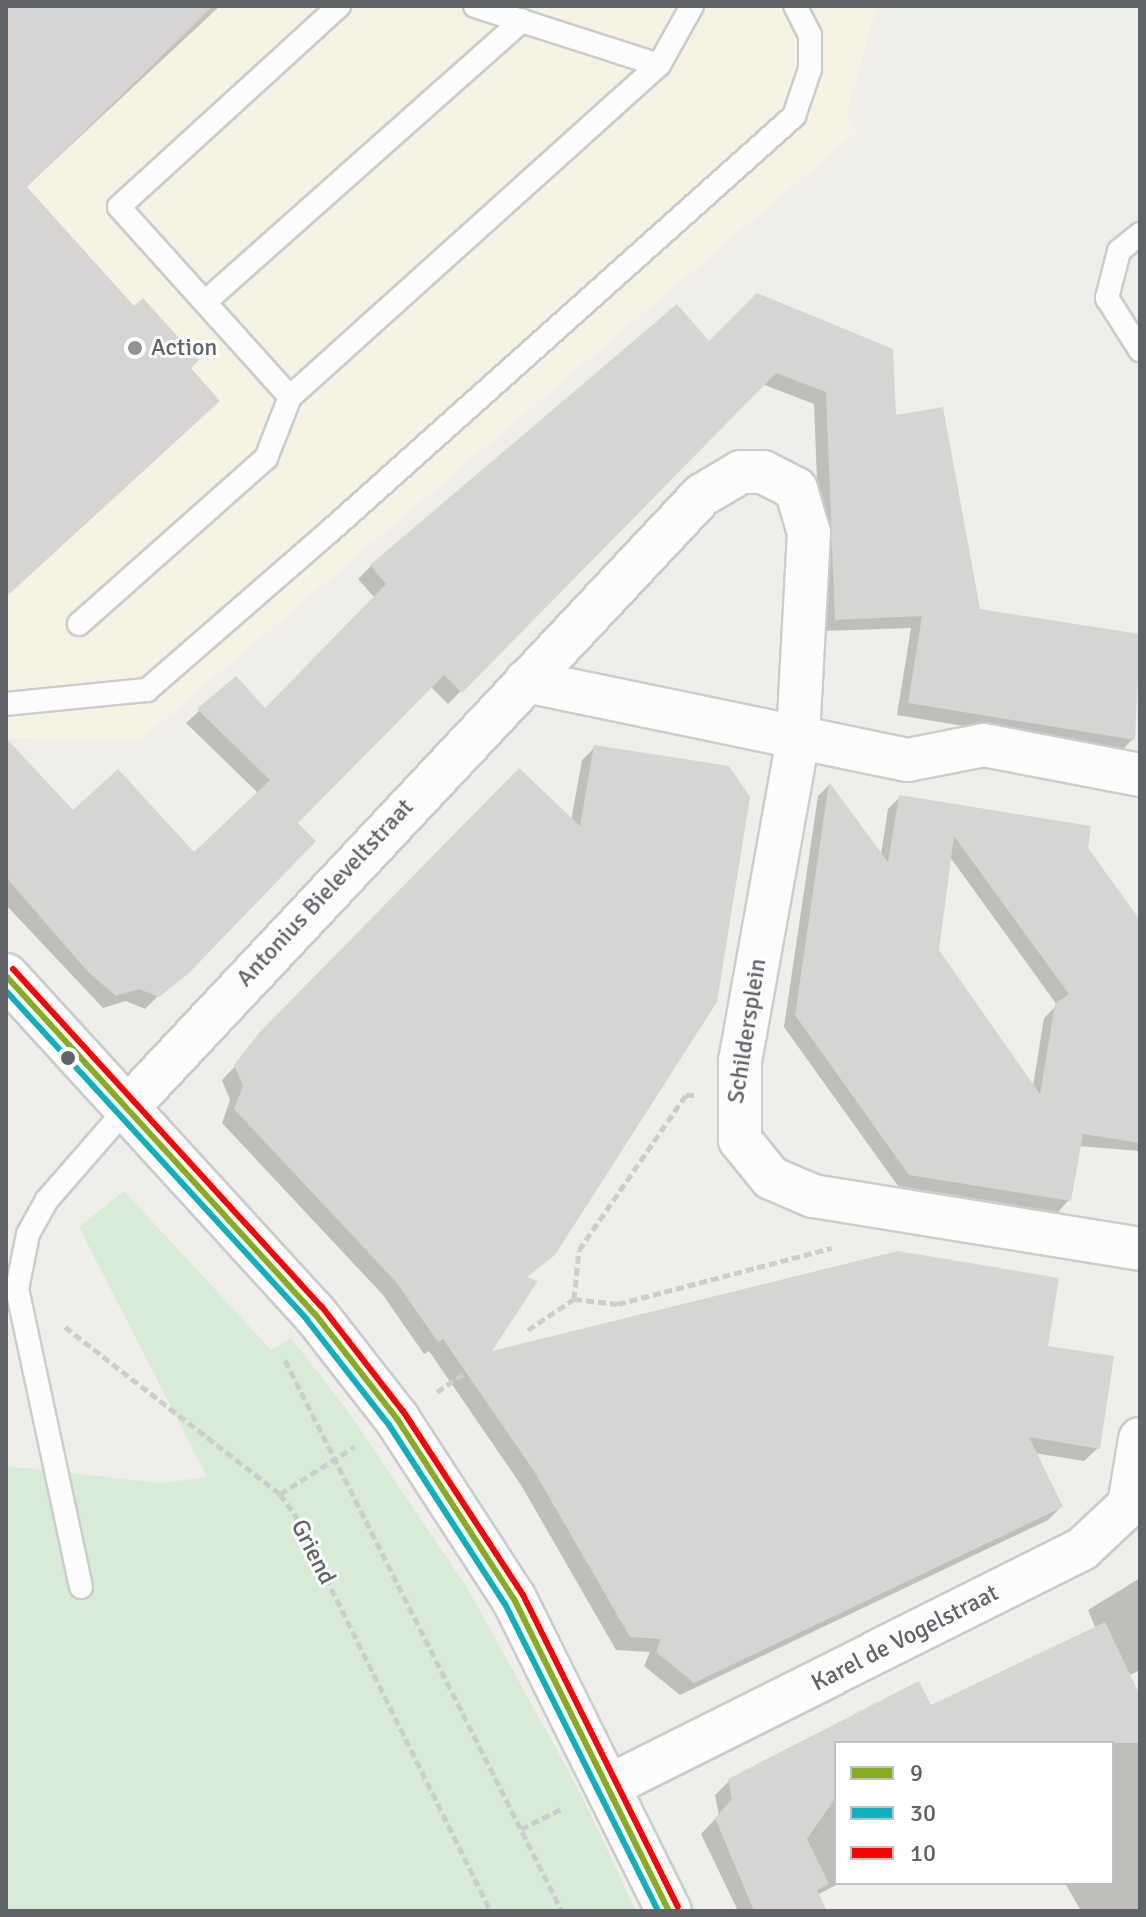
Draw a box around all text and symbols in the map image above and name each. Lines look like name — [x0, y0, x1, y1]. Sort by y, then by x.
place label: Action — [151, 334, 217, 362]
marker: Action — [126, 339, 144, 357]
street label: Antonius Bieleveltstraat — [231, 793, 419, 993]
street label: Schildersplein — [721, 956, 773, 1106]
unlabelled marker — [60, 1050, 76, 1066]
street label: Griend — [285, 1515, 341, 1589]
street label: Karel de Vogelstraat — [807, 1578, 1003, 1698]
legend — [834, 1741, 1114, 1885]
text: 9 — [910, 1758, 923, 1788]
text: 30 — [910, 1798, 936, 1828]
text: 10 — [910, 1838, 936, 1868]

